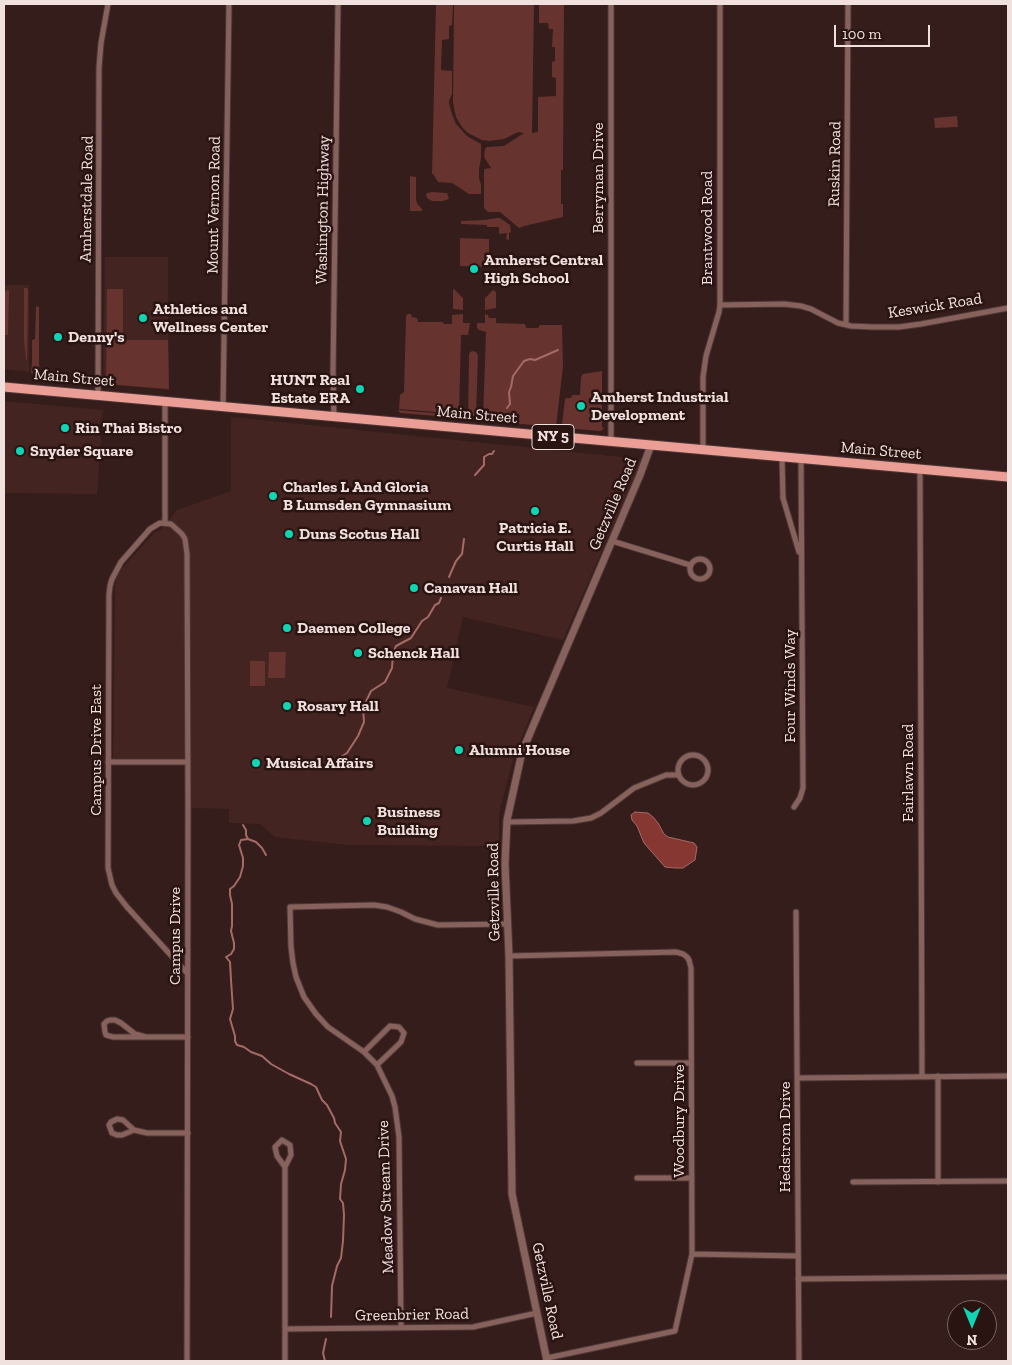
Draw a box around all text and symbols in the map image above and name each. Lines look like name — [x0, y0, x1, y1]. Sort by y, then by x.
scale bar — [837, 15, 933, 47]
text: 100 m — [842, 25, 881, 43]
street label: Ruskin Road — [825, 121, 845, 207]
street label: Berryman Drive — [588, 123, 608, 233]
street label: Washington Highway — [312, 135, 334, 285]
street label: Amherstdale Road — [76, 136, 98, 262]
street label: Mount Vernon Road — [203, 136, 225, 274]
street label: Brantwood Road — [697, 171, 717, 285]
place label: Amherst Central High School — [484, 250, 603, 288]
marker: Amherst Central High School — [468, 263, 480, 275]
street label: Keswick Road — [887, 289, 983, 323]
place label: Athletics and Wellness Center — [153, 299, 268, 337]
marker: Athletics and Wellness Center — [137, 312, 149, 324]
place label: Denny's — [68, 327, 125, 347]
marker: Denny's — [52, 331, 64, 343]
street label: Main Street — [33, 365, 115, 391]
place label: HUNT Real Estate ERA — [270, 370, 350, 408]
marker: HUNT Real Estate ERA — [354, 383, 366, 395]
place label: Amherst Industrial Development — [591, 387, 729, 425]
marker: Amherst Industrial Development — [575, 400, 587, 412]
street label: Main Street — [436, 402, 518, 428]
place label: Rin Thai Bistro — [75, 418, 182, 438]
marker: Rin Thai Bistro — [59, 422, 71, 434]
road number: NY 5 — [532, 424, 574, 450]
street label: Main Street — [840, 438, 922, 464]
place label: Snyder Square — [30, 441, 133, 461]
marker: Snyder Square — [14, 445, 26, 457]
street label: Getzville Road — [585, 455, 641, 553]
place label: Charles L And Gloria B Lumsden Gymnasium — [283, 477, 451, 515]
marker: Charles L And Gloria B Lumsden Gymnasium — [267, 490, 279, 502]
marker: Patricia E. Curtis Hall — [529, 505, 541, 517]
place label: Patricia E. Curtis Hall — [496, 518, 574, 556]
place label: Duns Scotus Hall — [299, 524, 419, 544]
marker: Duns Scotus Hall — [283, 528, 295, 540]
place label: Canavan Hall — [424, 578, 518, 598]
marker: Canavan Hall — [408, 582, 420, 594]
place label: Daemen College — [297, 618, 411, 638]
marker: Daemen College — [281, 622, 293, 634]
street label: Four Winds Way — [780, 629, 800, 743]
place label: Schenck Hall — [368, 643, 460, 663]
marker: Schenck Hall — [352, 647, 364, 659]
street label: Campus Drive East — [86, 684, 106, 816]
place label: Rosary Hall — [297, 696, 379, 716]
marker: Rosary Hall — [281, 700, 293, 712]
street label: Fairlawn Road — [898, 724, 918, 822]
place label: Alumni House — [469, 740, 570, 760]
marker: Alumni House — [453, 744, 465, 756]
place label: Musical Affairs — [266, 753, 373, 773]
marker: Musical Affairs — [250, 757, 262, 769]
place label: Business Building — [377, 802, 440, 840]
marker: Business Building — [361, 815, 373, 827]
street label: Getzville Road — [484, 843, 504, 941]
street label: Campus Drive — [165, 887, 185, 985]
street label: Woodbury Drive — [669, 1064, 689, 1178]
street label: Hedstrom Drive — [775, 1082, 795, 1192]
street label: Meadow Stream Drive — [374, 1120, 398, 1274]
street label: Getzville Road — [527, 1241, 567, 1341]
north arrow — [947, 1300, 997, 1350]
street label: Greenbrier Road — [355, 1304, 469, 1326]
text: N — [967, 1331, 977, 1348]

